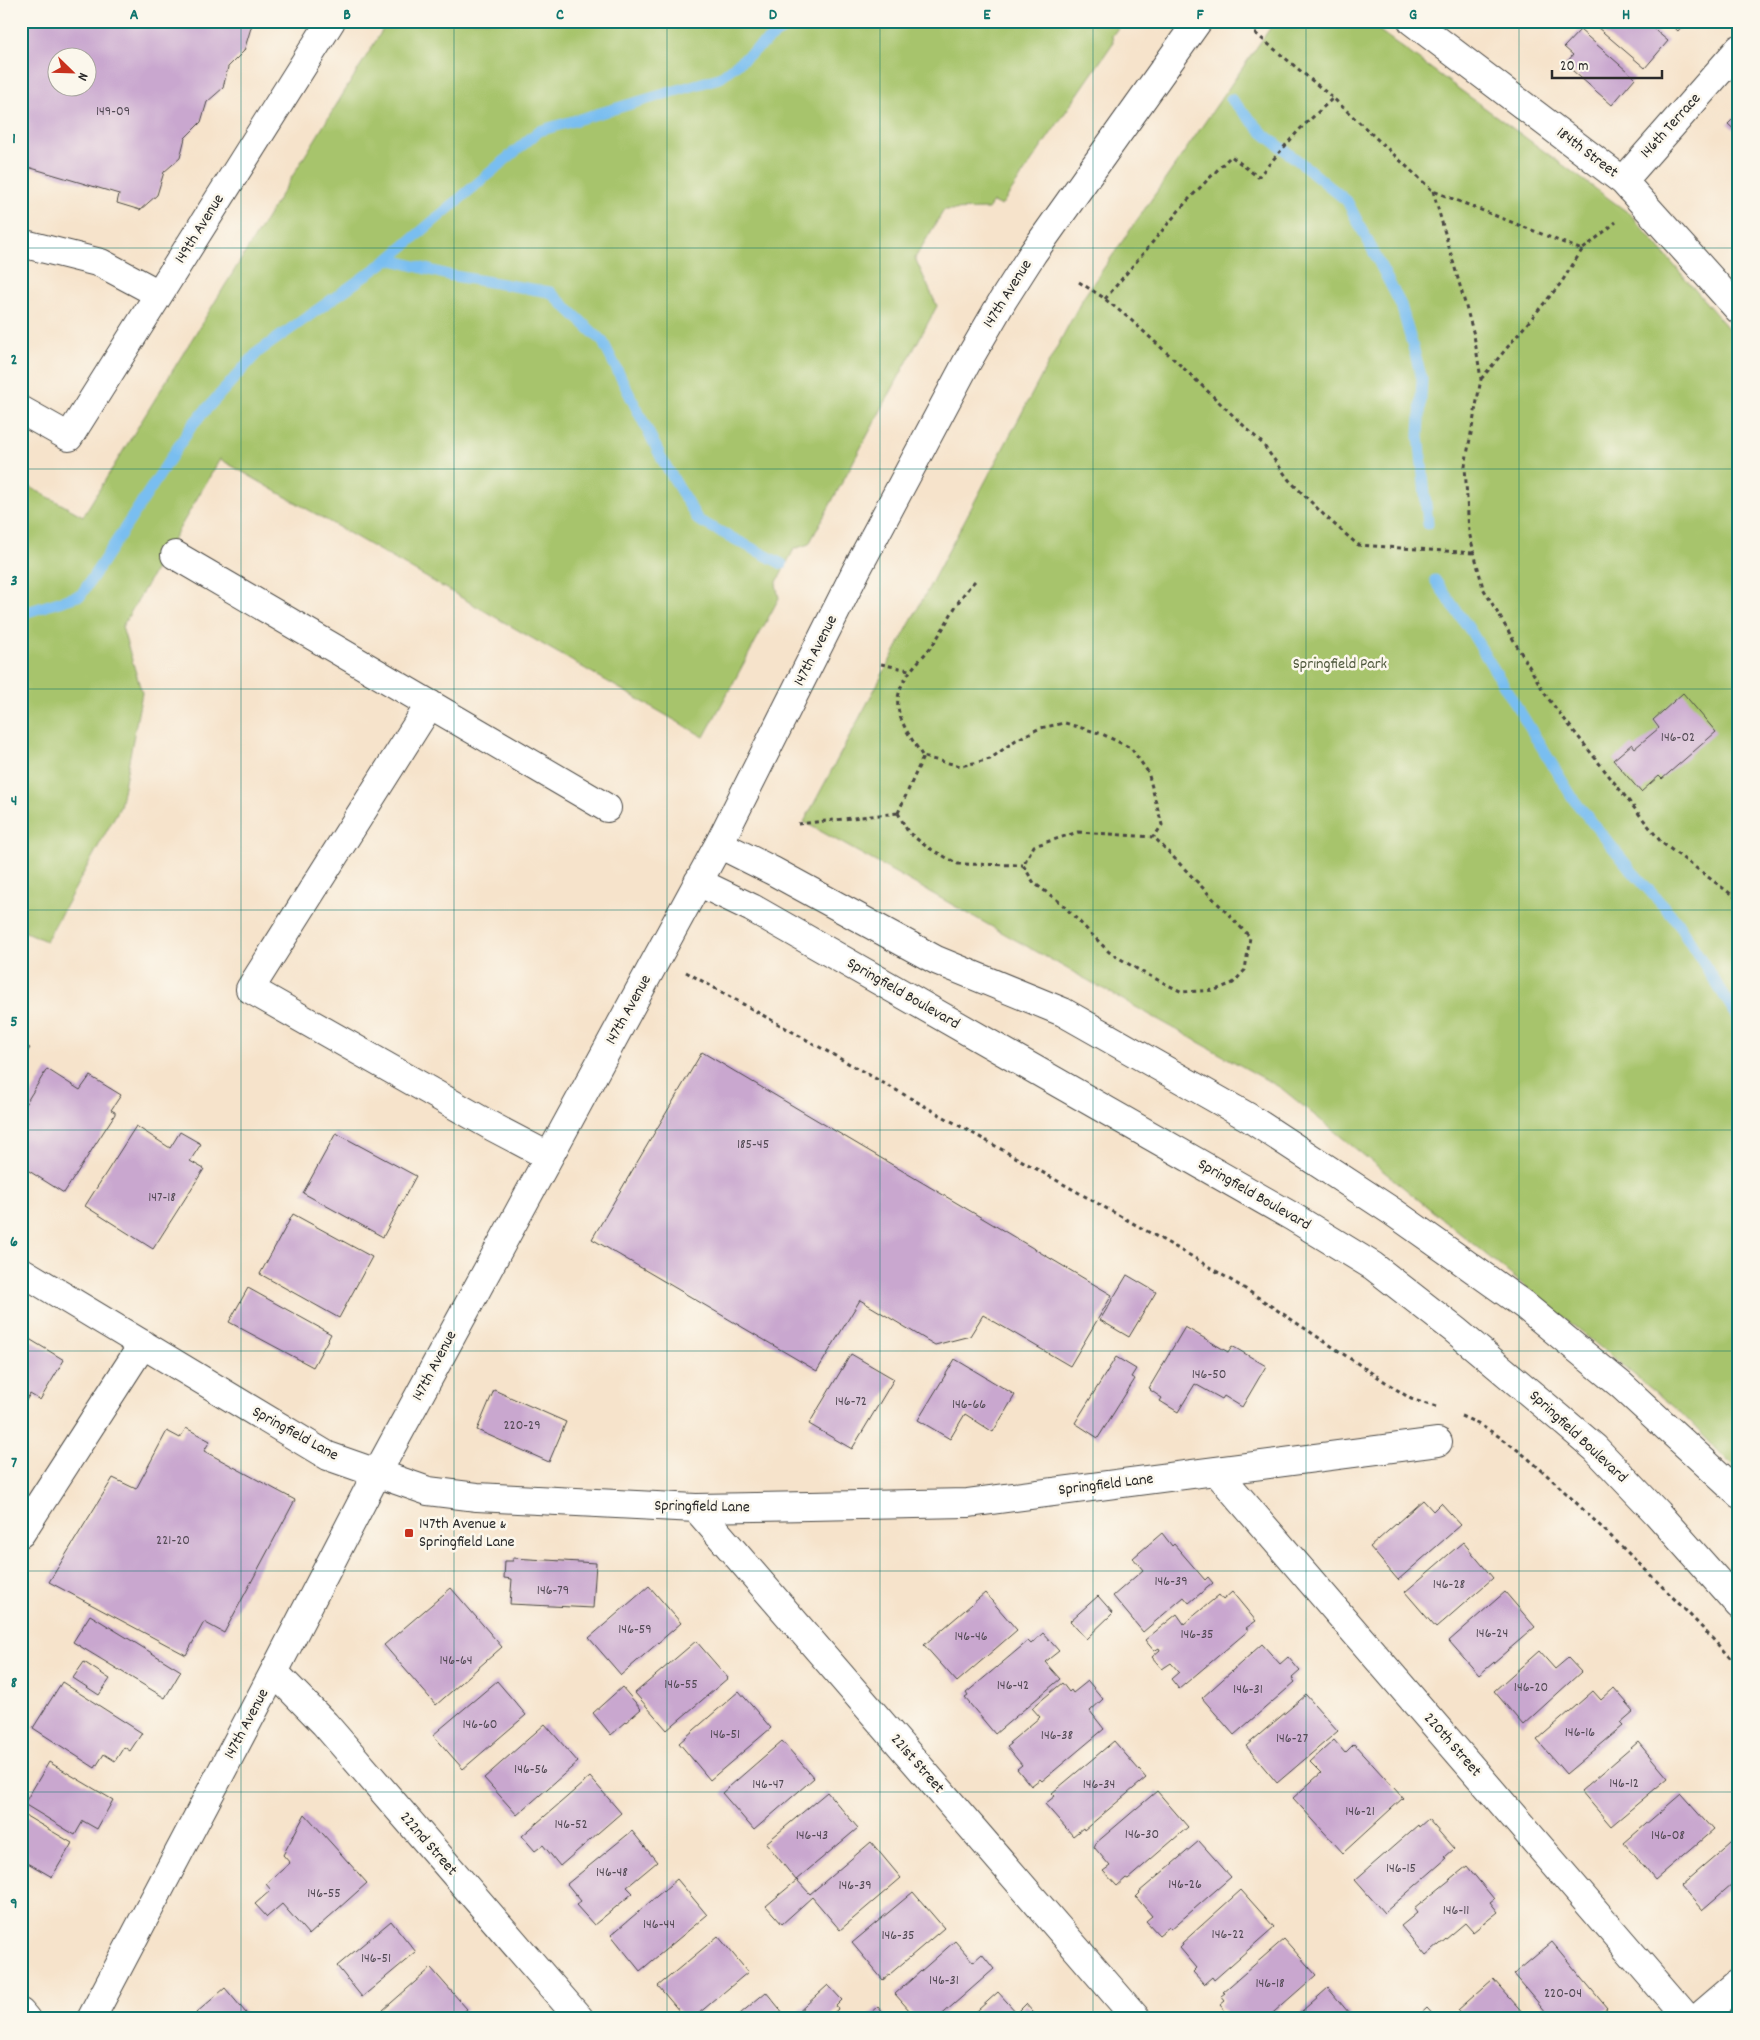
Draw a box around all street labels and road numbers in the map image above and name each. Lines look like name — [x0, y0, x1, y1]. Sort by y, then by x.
street label: 146th Terrace — [1635, 88, 1707, 164]
street label: 184th Street — [1551, 122, 1623, 184]
street label: 149th Avenue — [170, 190, 230, 268]
street label: 147th Avenue — [978, 255, 1038, 333]
street label: 147th Avenue — [788, 611, 844, 691]
street label: Springfield Boulevard — [842, 952, 964, 1036]
street label: 147th Avenue — [600, 971, 658, 1049]
street label: Springfield Boulevard — [1193, 1153, 1315, 1237]
street label: 147th Avenue — [407, 1327, 463, 1405]
street label: Springfield Boulevard — [1524, 1385, 1632, 1489]
street label: Springfield Lane — [248, 1401, 342, 1467]
street label: Springfield Lane — [1057, 1468, 1155, 1502]
street label: Springfield Lane — [654, 1495, 750, 1519]
street label: 147th Avenue — [219, 1685, 275, 1763]
street label: 220th Street — [1418, 1708, 1486, 1782]
street label: 221st Street — [884, 1729, 950, 1799]
street label: 222nd Street — [394, 1807, 462, 1881]

